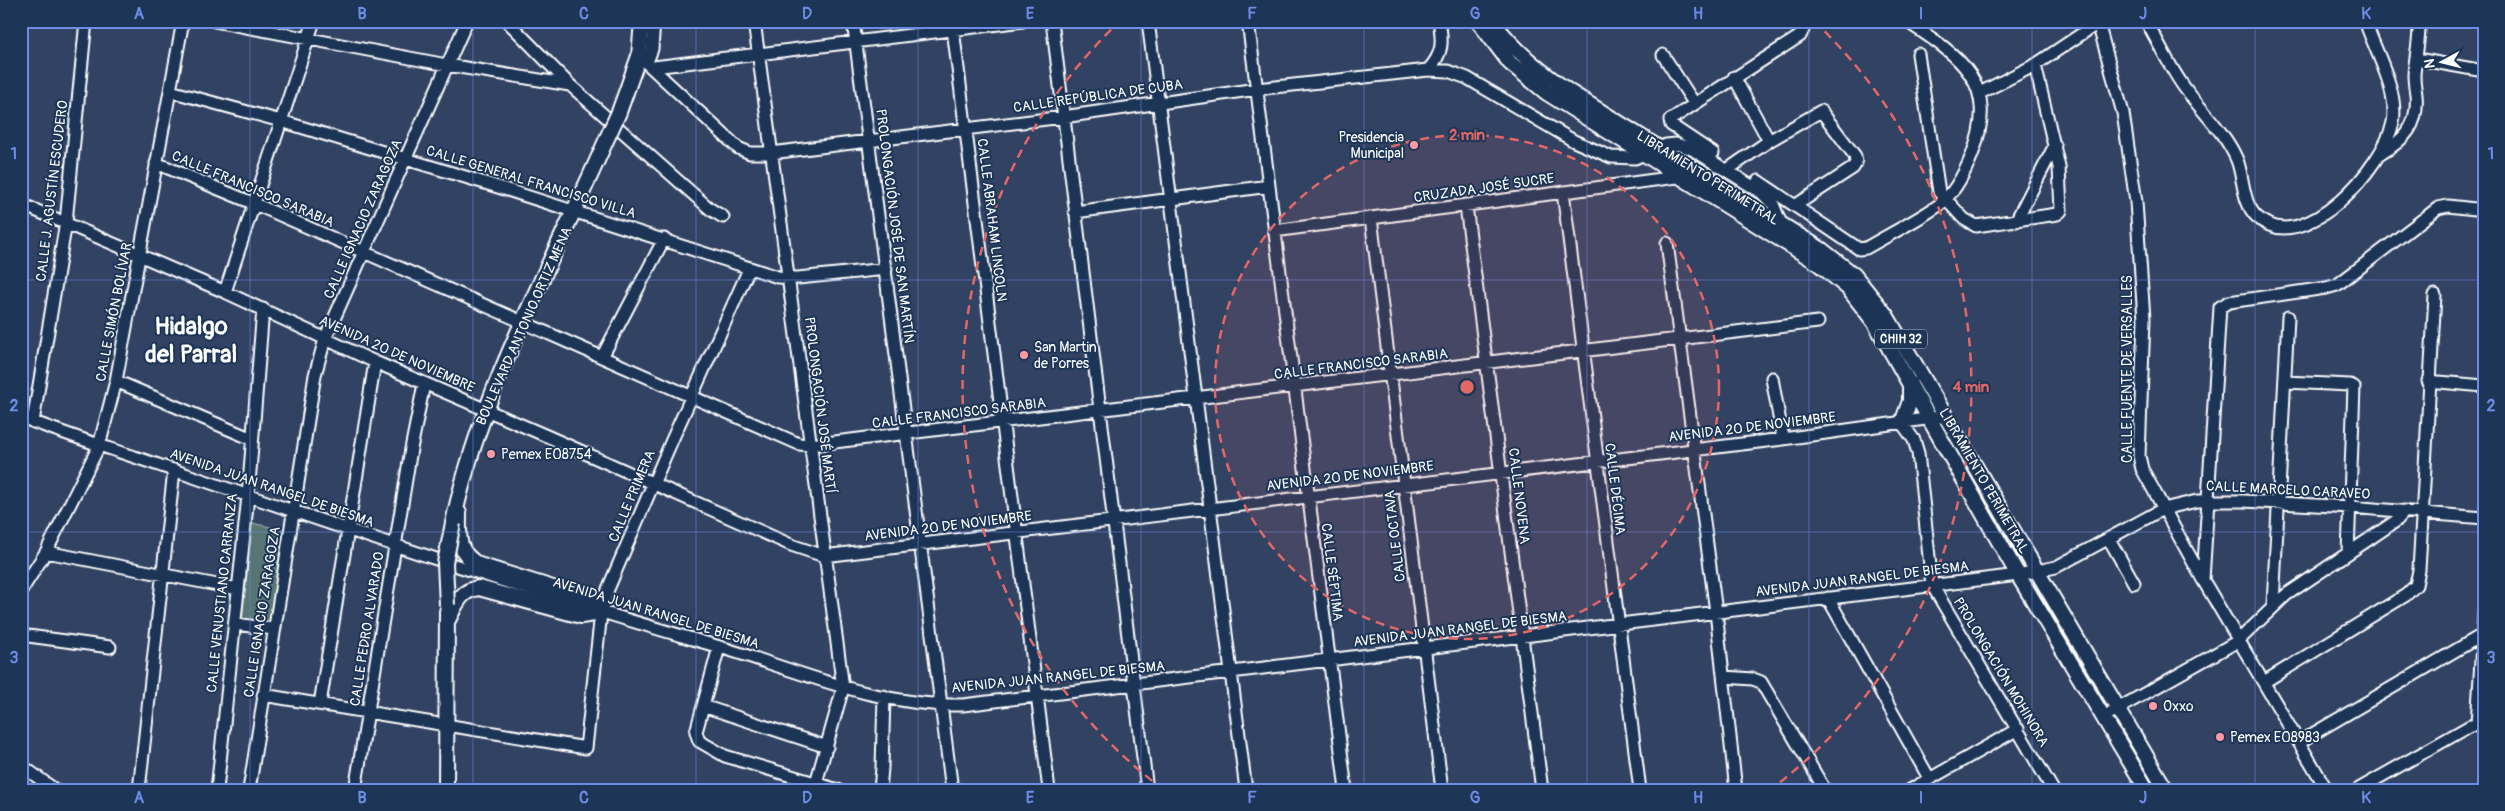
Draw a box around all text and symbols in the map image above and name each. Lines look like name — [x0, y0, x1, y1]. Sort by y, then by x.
text: A — [134, 4, 145, 24]
text: B — [357, 4, 367, 24]
text: C — [579, 4, 589, 24]
text: D — [802, 4, 812, 24]
text: E — [1026, 4, 1035, 24]
text: F — [1247, 4, 1257, 24]
text: G — [1470, 4, 1481, 24]
text: H — [1693, 4, 1703, 24]
text: I — [1919, 4, 1923, 24]
text: J — [2139, 4, 2147, 24]
text: K — [2361, 4, 2371, 24]
north arrow — [2418, 38, 2468, 88]
text: N — [2421, 58, 2439, 69]
street label: CALLE REPÚBLICA DE CUBA — [1012, 76, 1184, 116]
street label: CALLE J. AGUSTÍN ESCUDERO — [31, 99, 72, 283]
street label: PROLONGACIÓN JOSÉ DE SAN MARTÍN — [872, 108, 919, 344]
text: 2 min — [1449, 126, 1485, 145]
street label: LIBRAMIENTO PERIMETRAL — [1634, 127, 1783, 229]
place label: Presidencia Municipal — [1339, 129, 1404, 162]
street label: CALLE IGNACIO ZARAGOZA — [320, 137, 406, 301]
street label: CALLE ABRAHAM LINCOLN — [974, 137, 1010, 303]
marker: Presidencia Municipal — [1408, 139, 1420, 151]
street label: CALLE GENERAL FRANCISCO VILLA — [424, 142, 638, 222]
text: 1 — [11, 144, 17, 164]
text: 1 — [2488, 144, 2494, 164]
street label: CALLE FRANCISCO SARABIA — [169, 147, 337, 231]
street label: CRUZADA JOSÉ SUCRE — [1413, 169, 1555, 206]
street label: BOULEVARD ANTONIO ORTIZ MENA — [472, 224, 576, 428]
street label: CALLE SIMÓN BOLÍVAR — [91, 241, 136, 383]
street label: CALLE FUENTE DE VERSALLES — [2119, 275, 2136, 463]
district label: Hidalgo del Parral — [145, 312, 237, 369]
street label: AVENIDA 20 DE NOVIEMBRE — [317, 312, 477, 396]
street label: PROLONGACIÓN JOSÉ MARTÍ — [801, 316, 840, 494]
road number: CHIH 32 — [1875, 329, 1927, 348]
place label: San Martin de Porres — [1034, 339, 1097, 372]
street label: CALLE FRANCISCO SARABIA — [1273, 345, 1449, 383]
marker: San Martin de Porres — [1018, 349, 1030, 361]
centre of rings — [1458, 378, 1476, 396]
text: 4 min — [1953, 378, 1990, 397]
street label: CALLE FRANCISCO SARABIA — [871, 394, 1047, 432]
text: 2 — [10, 396, 19, 416]
text: 2 — [2487, 396, 2496, 416]
street label: LIBRAMIENTO PERIMETRAL — [1935, 405, 2033, 557]
street label: AVENIDA 20 DE NOVIEMBRE — [1667, 408, 1837, 446]
street label: CALLE DÉCIMA — [1601, 442, 1630, 536]
street label: AVENIDA JUAN RANGEL DE BIESMA — [168, 445, 376, 531]
place label: Pemex E08754 — [501, 446, 592, 463]
street label: CALLE PRIMERA — [605, 447, 659, 545]
street label: CALLE NOVENA — [1505, 447, 1533, 545]
marker: Pemex E08754 — [485, 448, 497, 460]
street label: AVENIDA 20 DE NOVIEMBRE — [1265, 457, 1435, 495]
street label: CALLE MARCELO CARAVEO — [2205, 477, 2371, 503]
street label: CALLE OCTAVA — [1381, 489, 1409, 583]
street label: CALLE VENUSTIANO CARRANZA — [203, 493, 241, 693]
street label: AVENIDA 20 DE NOVIEMBRE — [863, 507, 1033, 545]
street label: CALLE SÉPTIMA — [1318, 522, 1347, 622]
street label: CALLE IGNACIO ZARAGOZA — [240, 525, 284, 699]
street label: CALLE PEDRO ALVARADO — [346, 551, 388, 707]
street label: AVENIDA JUAN RANGEL DE BIESMA — [1754, 557, 1970, 601]
street label: AVENIDA JUAN RANGEL DE BIESMA — [551, 573, 761, 653]
street label: PROLONGACIÓN MOHINORA — [1950, 594, 2053, 750]
street label: AVENIDA JUAN RANGEL DE BIESMA — [1352, 607, 1568, 651]
text: 3 — [10, 648, 19, 668]
text: 3 — [2487, 648, 2496, 668]
street label: AVENIDA JUAN RANGEL DE BIESMA — [950, 657, 1166, 697]
place label: Oxxo — [2163, 698, 2194, 715]
marker: Oxxo — [2147, 700, 2159, 712]
place label: Pemex E08983 — [2230, 729, 2320, 746]
marker: Pemex E08983 — [2214, 731, 2226, 743]
text: A — [134, 788, 145, 808]
text: B — [357, 788, 367, 808]
text: C — [579, 788, 589, 808]
text: D — [802, 788, 812, 808]
text: E — [1026, 788, 1035, 808]
text: F — [1247, 788, 1257, 808]
text: G — [1470, 788, 1481, 808]
text: H — [1693, 788, 1703, 808]
text: I — [1919, 788, 1923, 808]
text: J — [2139, 788, 2147, 808]
text: K — [2361, 788, 2371, 808]

